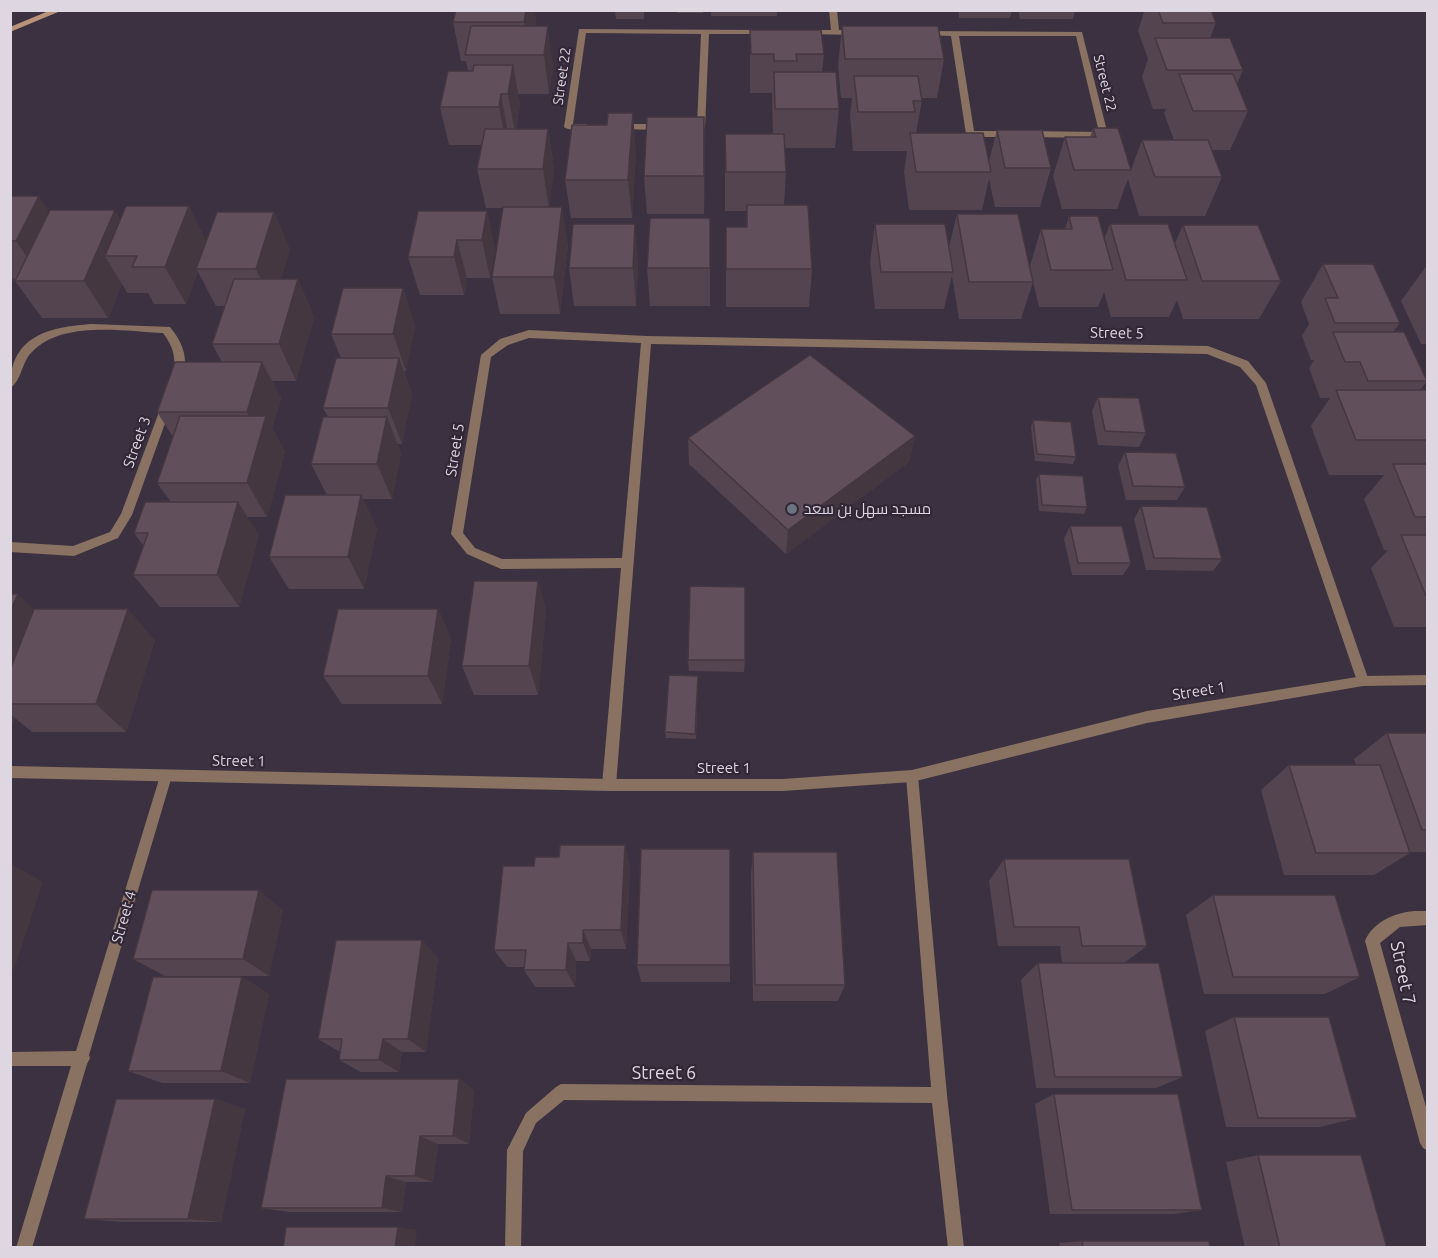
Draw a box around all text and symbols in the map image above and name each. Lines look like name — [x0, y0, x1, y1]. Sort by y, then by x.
street label: Street 22 — [550, 46, 574, 106]
street label: Street 22 — [1090, 53, 1120, 113]
street label: Street 5 — [1090, 324, 1144, 342]
street label: Street 3 — [119, 414, 155, 470]
street label: Street 5 — [442, 422, 468, 478]
place label: مسجد سهل بن سعد — [804, 500, 931, 518]
marker: مسجد سهل بن سعد — [785, 502, 799, 516]
street label: Street 1 — [1171, 678, 1227, 704]
street label: Street 1 — [212, 752, 266, 770]
street label: Street 1 — [697, 759, 751, 777]
street label: Street 4 — [108, 889, 140, 945]
street label: Street 7 — [1386, 939, 1420, 1007]
street label: Street 6 — [632, 1062, 696, 1084]

